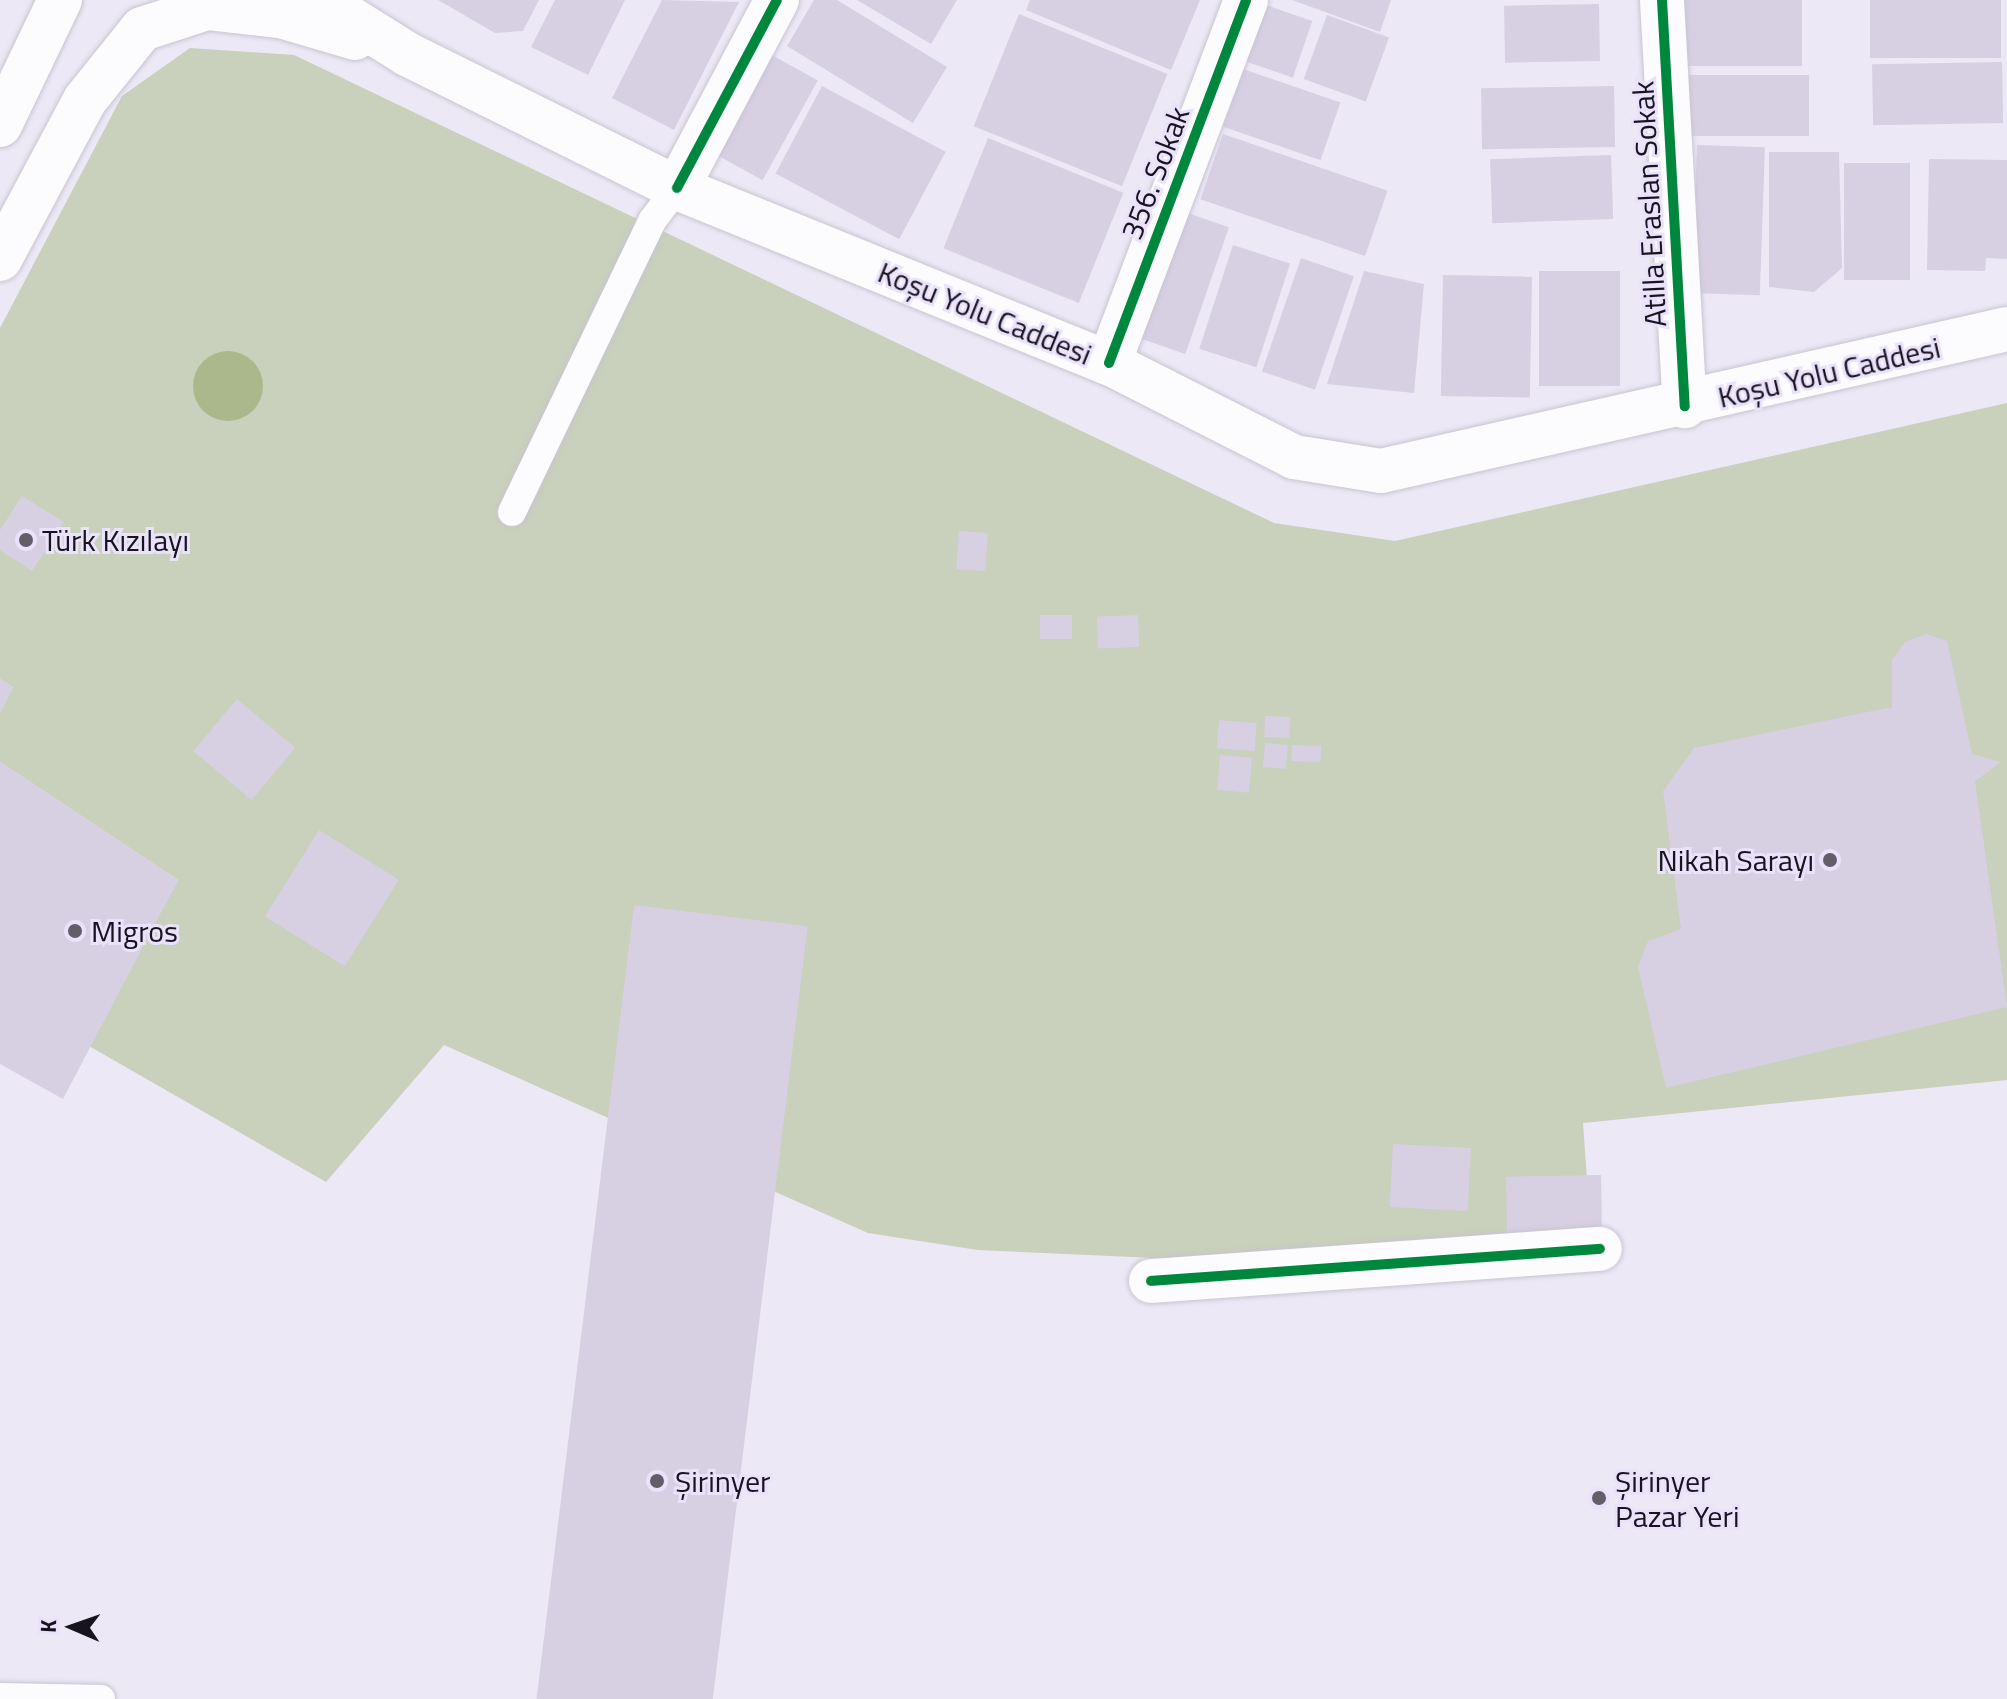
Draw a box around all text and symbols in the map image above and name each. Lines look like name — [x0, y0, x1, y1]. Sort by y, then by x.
street label: Atilla Eraslan Sokak — [1625, 80, 1673, 328]
street label: 356. Sokak — [1113, 102, 1197, 244]
street label: Koşu Yolu Caddesi — [873, 254, 1097, 372]
street label: Koşu Yolu Caddesi — [1714, 329, 1944, 415]
place label: Türk Kızılayı — [42, 522, 189, 558]
marker: Türk Kızılayı — [17, 531, 35, 549]
place label: Nikah Sarayı — [1658, 842, 1814, 878]
marker: Nikah Sarayı — [1821, 851, 1839, 869]
place label: Migros — [91, 913, 178, 949]
marker: Migros — [66, 922, 84, 940]
place label: Şirinyer — [675, 1463, 770, 1499]
place label: Şirinyer Pazar Yeri — [1615, 1463, 1739, 1534]
marker: Şirinyer — [646, 1470, 668, 1492]
marker: Şirinyer Pazar Yeri — [1590, 1489, 1608, 1507]
north arrow — [32, 1587, 112, 1667]
text: K — [31, 1619, 65, 1633]

